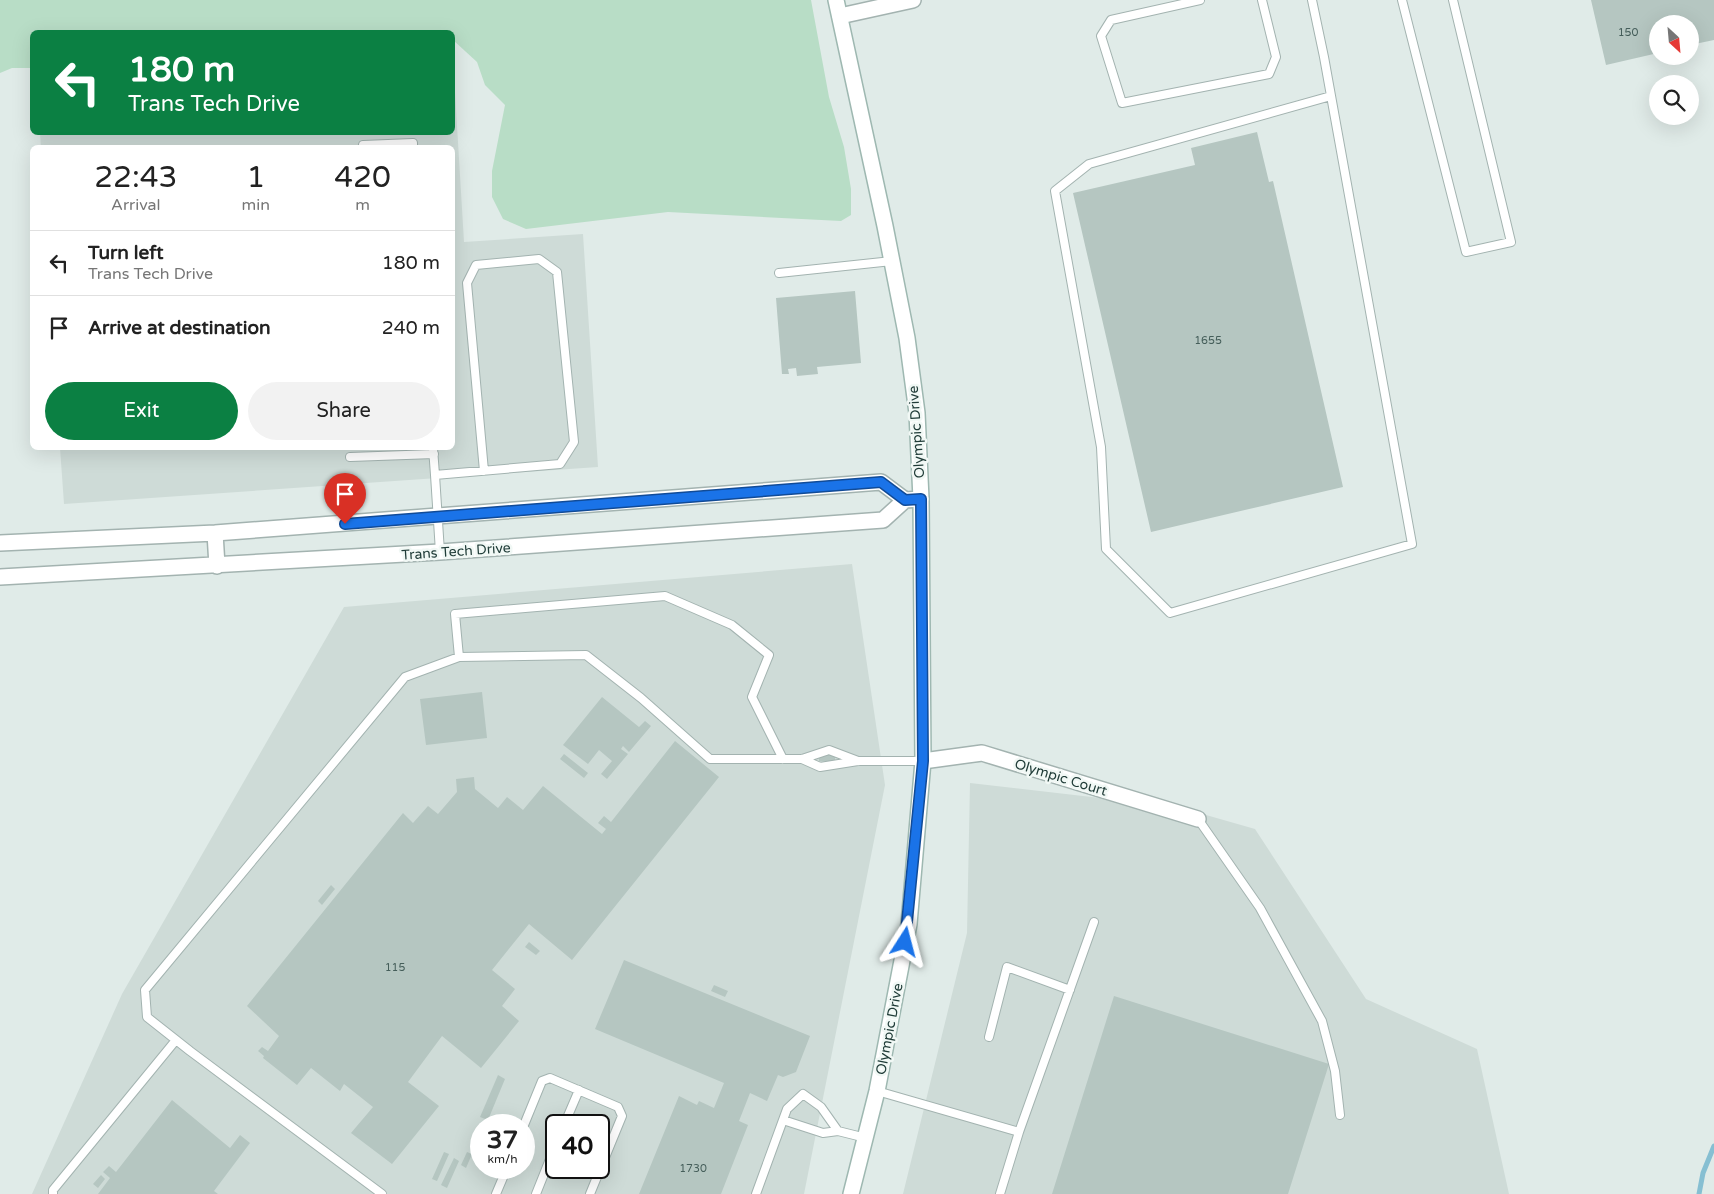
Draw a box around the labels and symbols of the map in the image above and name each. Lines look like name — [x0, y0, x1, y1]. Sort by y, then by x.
north arrow — [1649, 15, 1699, 65]
house number: 150 — [1618, 26, 1638, 39]
house number: 1655 — [1194, 334, 1222, 347]
street label: Olympic Drive — [905, 385, 928, 479]
pin — [324, 473, 366, 524]
street label: Trans Tech Drive — [401, 539, 511, 564]
street label: Olympic Court — [1013, 755, 1110, 800]
position arrow — [878, 915, 930, 967]
house number: 115 — [385, 961, 405, 974]
street label: Olympic Drive — [872, 982, 907, 1076]
speed limit sign: 40 — [545, 1114, 610, 1179]
house number: 1730 — [679, 1162, 707, 1175]

